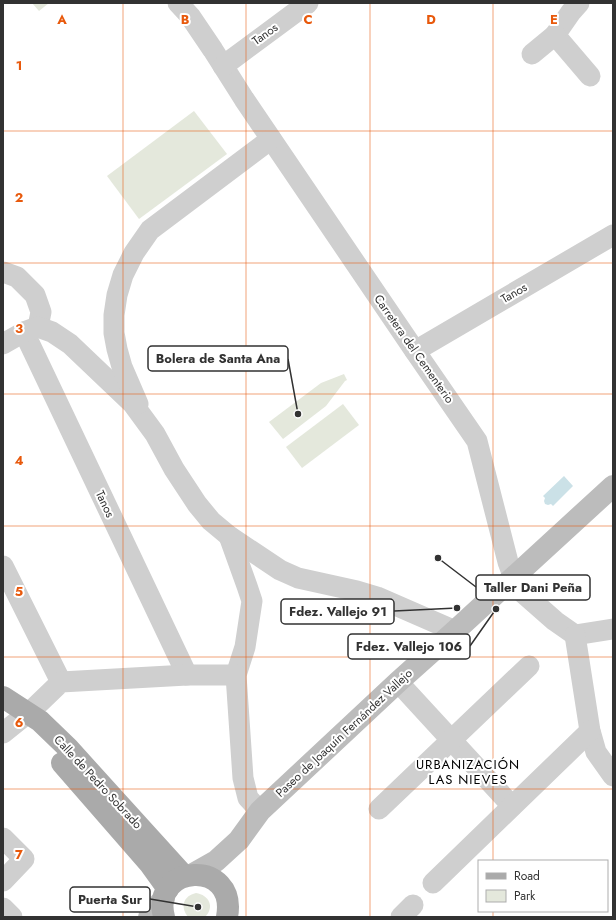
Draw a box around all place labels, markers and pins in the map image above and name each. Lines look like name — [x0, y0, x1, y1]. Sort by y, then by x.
callout: Bolera de Santa Ana — [148, 346, 288, 371]
callout: Taller Dani Peña — [476, 575, 590, 600]
callout: Fdez. Vallejo 91 — [281, 599, 394, 624]
callout: Fdez. Vallejo 106 — [348, 634, 470, 659]
callout: Puerta Sur — [70, 887, 150, 912]

